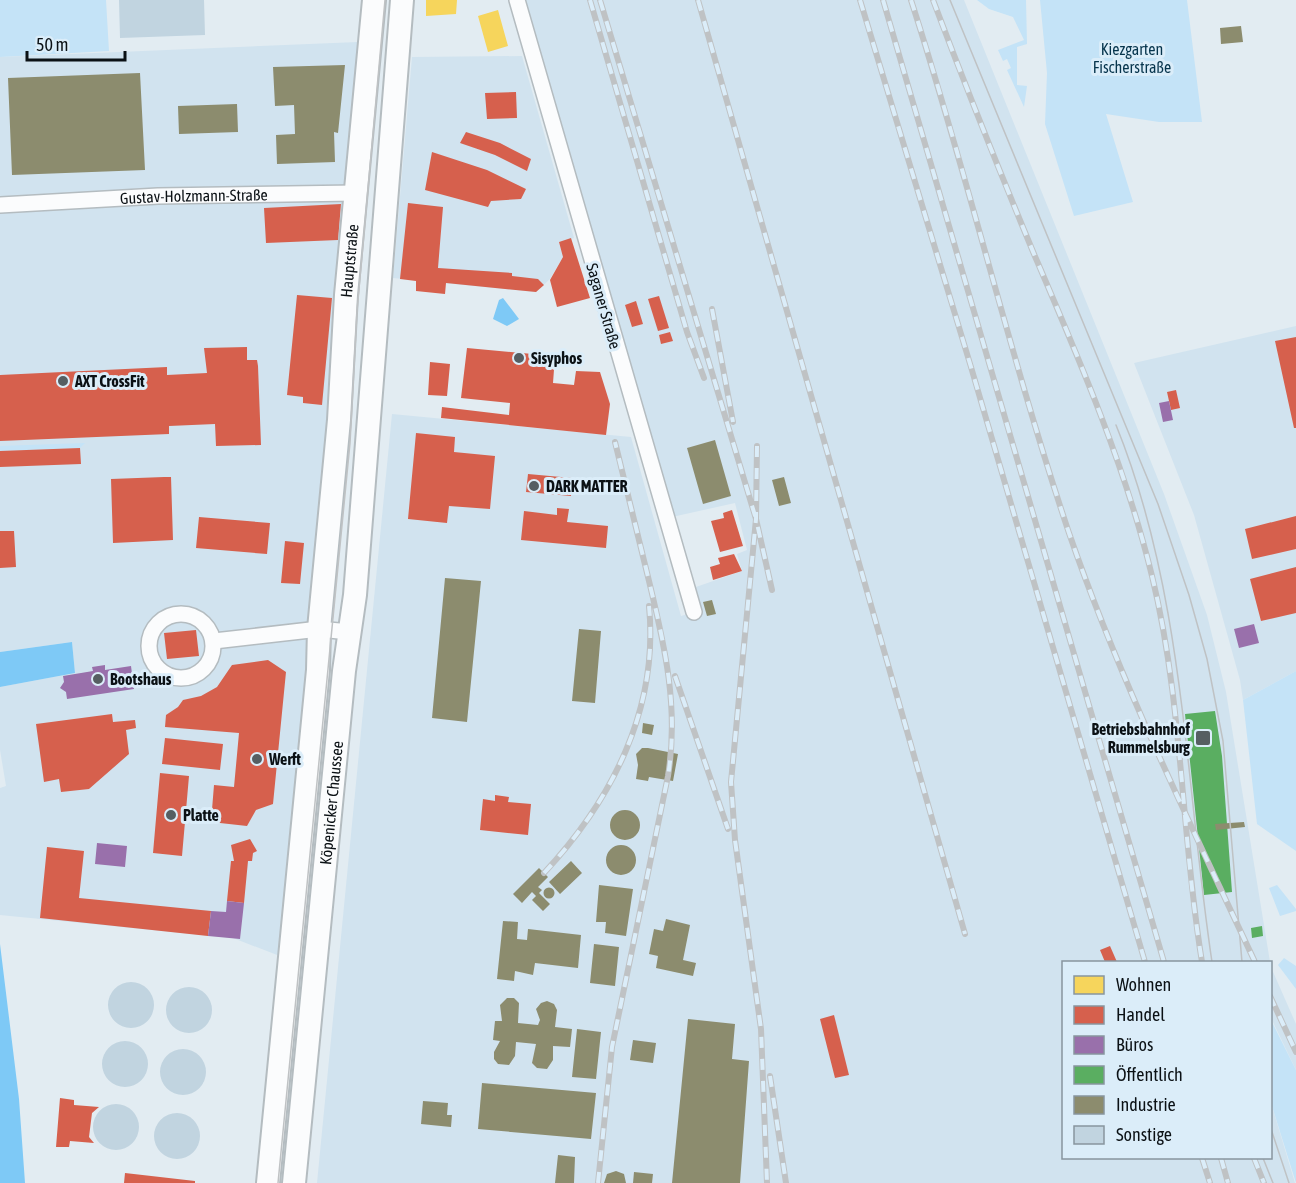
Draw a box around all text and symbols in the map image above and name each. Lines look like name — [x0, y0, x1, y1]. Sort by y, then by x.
scale bar — [27, 24, 124, 62]
text: 50 m — [36, 34, 68, 55]
park label: Kiezgarten Fischerstraße — [1093, 40, 1171, 76]
street label: Gustav-Holzmann-Straße — [119, 185, 268, 207]
street label: Hauptstraße — [337, 223, 362, 298]
street label: Saganer Straße — [582, 261, 625, 351]
place label: Sisyphos — [531, 349, 583, 367]
marker: Sisyphos — [512, 351, 526, 365]
place label: AXT CrossFit — [74, 372, 145, 390]
marker: AXT CrossFit — [56, 374, 70, 388]
place label: DARK MATTER — [546, 477, 628, 495]
marker: DARK MATTER — [527, 479, 541, 493]
place label: Bootshaus — [110, 670, 172, 688]
marker: Bootshaus — [91, 672, 105, 686]
place label: Betriebsbahnhof Rummelsburg — [1091, 720, 1191, 756]
marker: Betriebsbahnhof Rummelsburg — [1194, 729, 1212, 747]
street label: Köpenicker Chaussee — [316, 740, 346, 865]
place label: Werft — [268, 750, 301, 768]
marker: Werft — [250, 752, 264, 766]
place label: Platte — [183, 806, 219, 824]
marker: Platte — [164, 808, 178, 822]
legend — [1062, 961, 1272, 1159]
text: Wohnen — [1116, 974, 1171, 995]
text: Handel — [1116, 1004, 1165, 1025]
text: Büros — [1116, 1034, 1153, 1055]
text: Öffentlich — [1116, 1064, 1183, 1085]
text: Industrie — [1116, 1094, 1176, 1115]
text: Sonstige — [1116, 1124, 1172, 1145]

